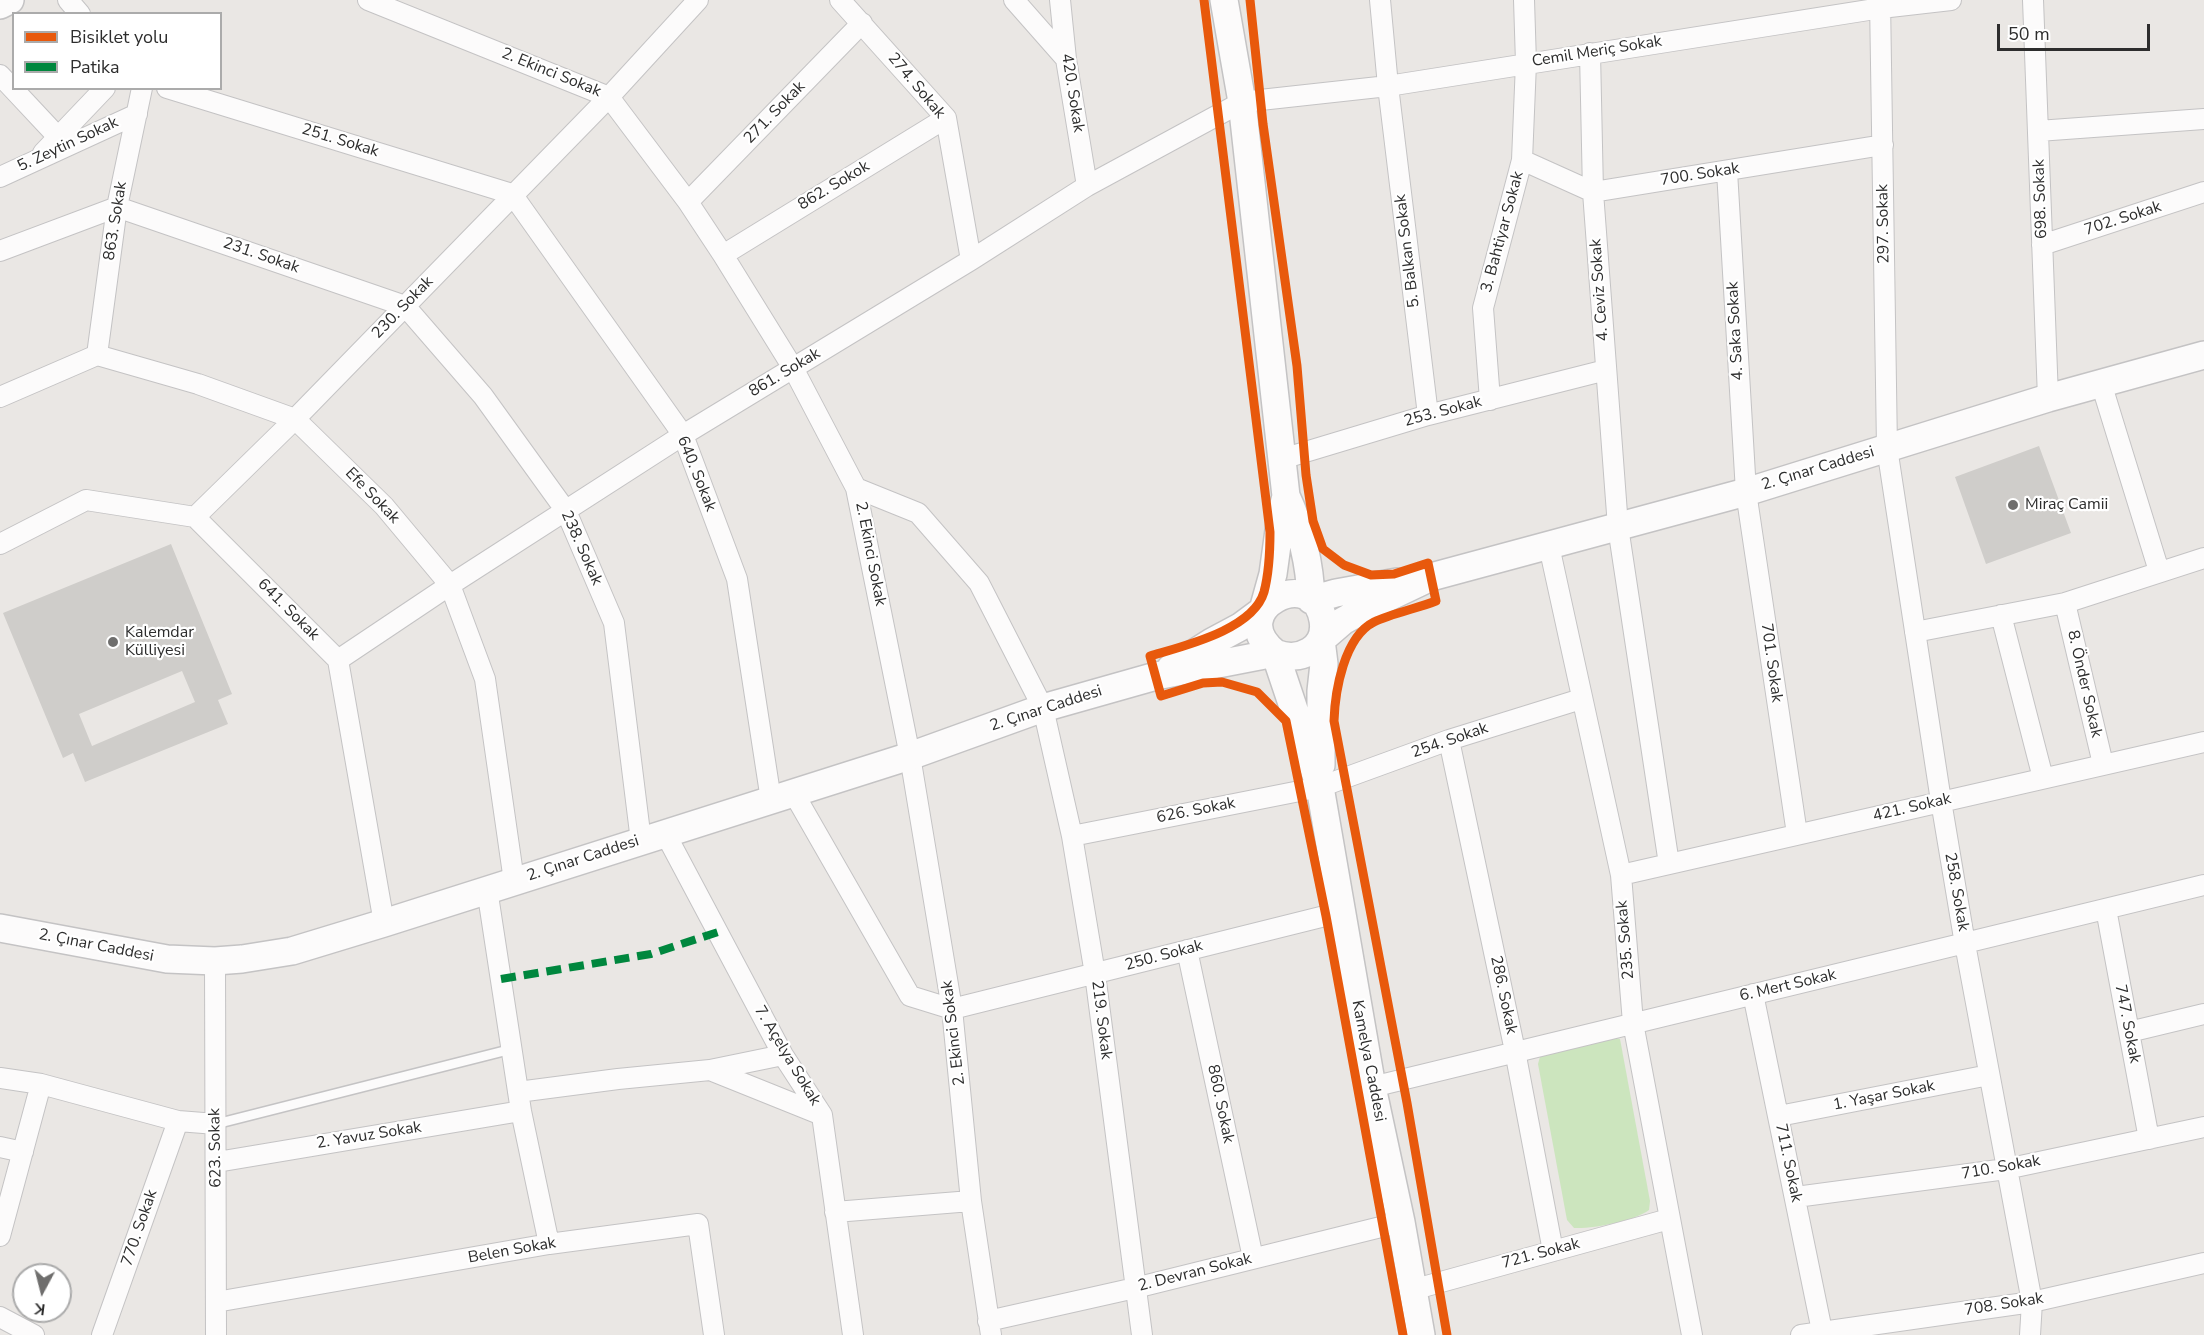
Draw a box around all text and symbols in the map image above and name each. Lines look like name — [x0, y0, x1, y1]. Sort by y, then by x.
legend — [12, 12, 222, 90]
scale bar — [2000, 12, 2153, 50]
text: 50 m — [2008, 22, 2050, 46]
text: Bisiklet yolu — [70, 25, 168, 49]
street label: Cemil Meriç Sokak — [1531, 32, 1663, 72]
street label: 2. Ekinci Sokak — [498, 44, 604, 102]
street label: 274. Sokak — [883, 49, 949, 123]
street label: 420. Sokak — [1056, 52, 1088, 134]
text: Patika — [70, 55, 119, 79]
street label: 271. Sokak — [740, 78, 810, 148]
street label: 5. Zeytin Sokak — [15, 113, 121, 177]
street label: 251. Sokak — [299, 120, 381, 162]
street label: 862. Sokok — [795, 157, 873, 215]
street label: 700. Sokak — [1659, 159, 1741, 191]
street label: 698. Sokak — [2030, 159, 2052, 239]
street label: 3. Bahtiyar Sokak — [1478, 169, 1528, 295]
street label: 863. Sokak — [100, 180, 132, 262]
street label: 297. Sokak — [1874, 184, 1894, 264]
street label: 5. Balkan Sokak — [1392, 193, 1424, 309]
street label: 702. Sokak — [2082, 198, 2164, 240]
street label: 231. Sokak — [220, 234, 302, 278]
street label: 4. Ceviz Sokak — [1587, 238, 1613, 342]
street label: 230. Sokak — [368, 273, 438, 343]
street label: 4. Saka Sokak — [1724, 281, 1748, 381]
street label: 861. Sokak — [746, 344, 824, 402]
street label: 253. Sokak — [1402, 392, 1484, 432]
street label: 640. Sokak — [672, 433, 720, 515]
street label: 2. Çınar Caddesi — [1759, 443, 1877, 495]
street label: Efe Sokak — [341, 464, 403, 528]
place label: Miraç Camii — [2025, 495, 2108, 515]
marker: Miraç Camii — [2006, 498, 2020, 512]
street label: 2. Ekinci Sokak — [850, 500, 890, 608]
street label: 238. Sokak — [556, 508, 606, 588]
street label: 641. Sokak — [253, 575, 323, 645]
street label: 701. Sokak — [1756, 622, 1786, 704]
place label: Kalemdar Külliyesi — [125, 623, 194, 661]
street label: 8. Önder Sokak — [2062, 628, 2106, 740]
marker: Kalemdar Külliyesi — [106, 635, 120, 649]
street label: 2. Çınar Caddesi — [987, 682, 1105, 736]
street label: 254. Sokak — [1409, 719, 1491, 763]
street label: 421. Sokak — [1871, 790, 1953, 826]
street label: 626. Sokak — [1155, 794, 1237, 828]
street label: 2. Çınar Caddesi — [524, 832, 642, 886]
street label: 258. Sokak — [1940, 851, 1972, 933]
street label: 235. Sokak — [1613, 899, 1639, 981]
street label: 2. Çınar Caddesi — [37, 925, 155, 967]
street label: 250. Sokak — [1123, 936, 1205, 976]
street label: 286. Sokak — [1485, 954, 1521, 1036]
street label: 6. Mert Sokak — [1738, 966, 1838, 1006]
street label: 2. Ekinci Sokak — [938, 979, 970, 1087]
street label: 219. Sokak — [1087, 979, 1115, 1061]
street label: 747. Sokak — [2110, 983, 2144, 1065]
street label: Kamelya Caddesi — [1347, 999, 1389, 1123]
street label: 7. Açelya Sokak — [750, 1003, 824, 1109]
street label: 860. Sokak — [1202, 1063, 1238, 1145]
street label: 1. Yaşar Sokak — [1831, 1077, 1937, 1115]
street label: 623. Sokak — [206, 1108, 226, 1188]
street label: 2. Yavuz Sokak — [315, 1118, 423, 1154]
street label: 711. Sokak — [1770, 1122, 1806, 1204]
street label: 710. Sokak — [1960, 1152, 2042, 1184]
street label: 770. Sokak — [118, 1187, 162, 1269]
street label: Belen Sokak — [467, 1234, 557, 1268]
street label: 721. Sokak — [1500, 1234, 1582, 1274]
street label: 2. Devran Sokak — [1136, 1250, 1254, 1296]
north arrow — [12, 1263, 72, 1323]
street label: 708. Sokak — [1963, 1289, 2045, 1321]
text: K — [33, 1297, 47, 1320]

